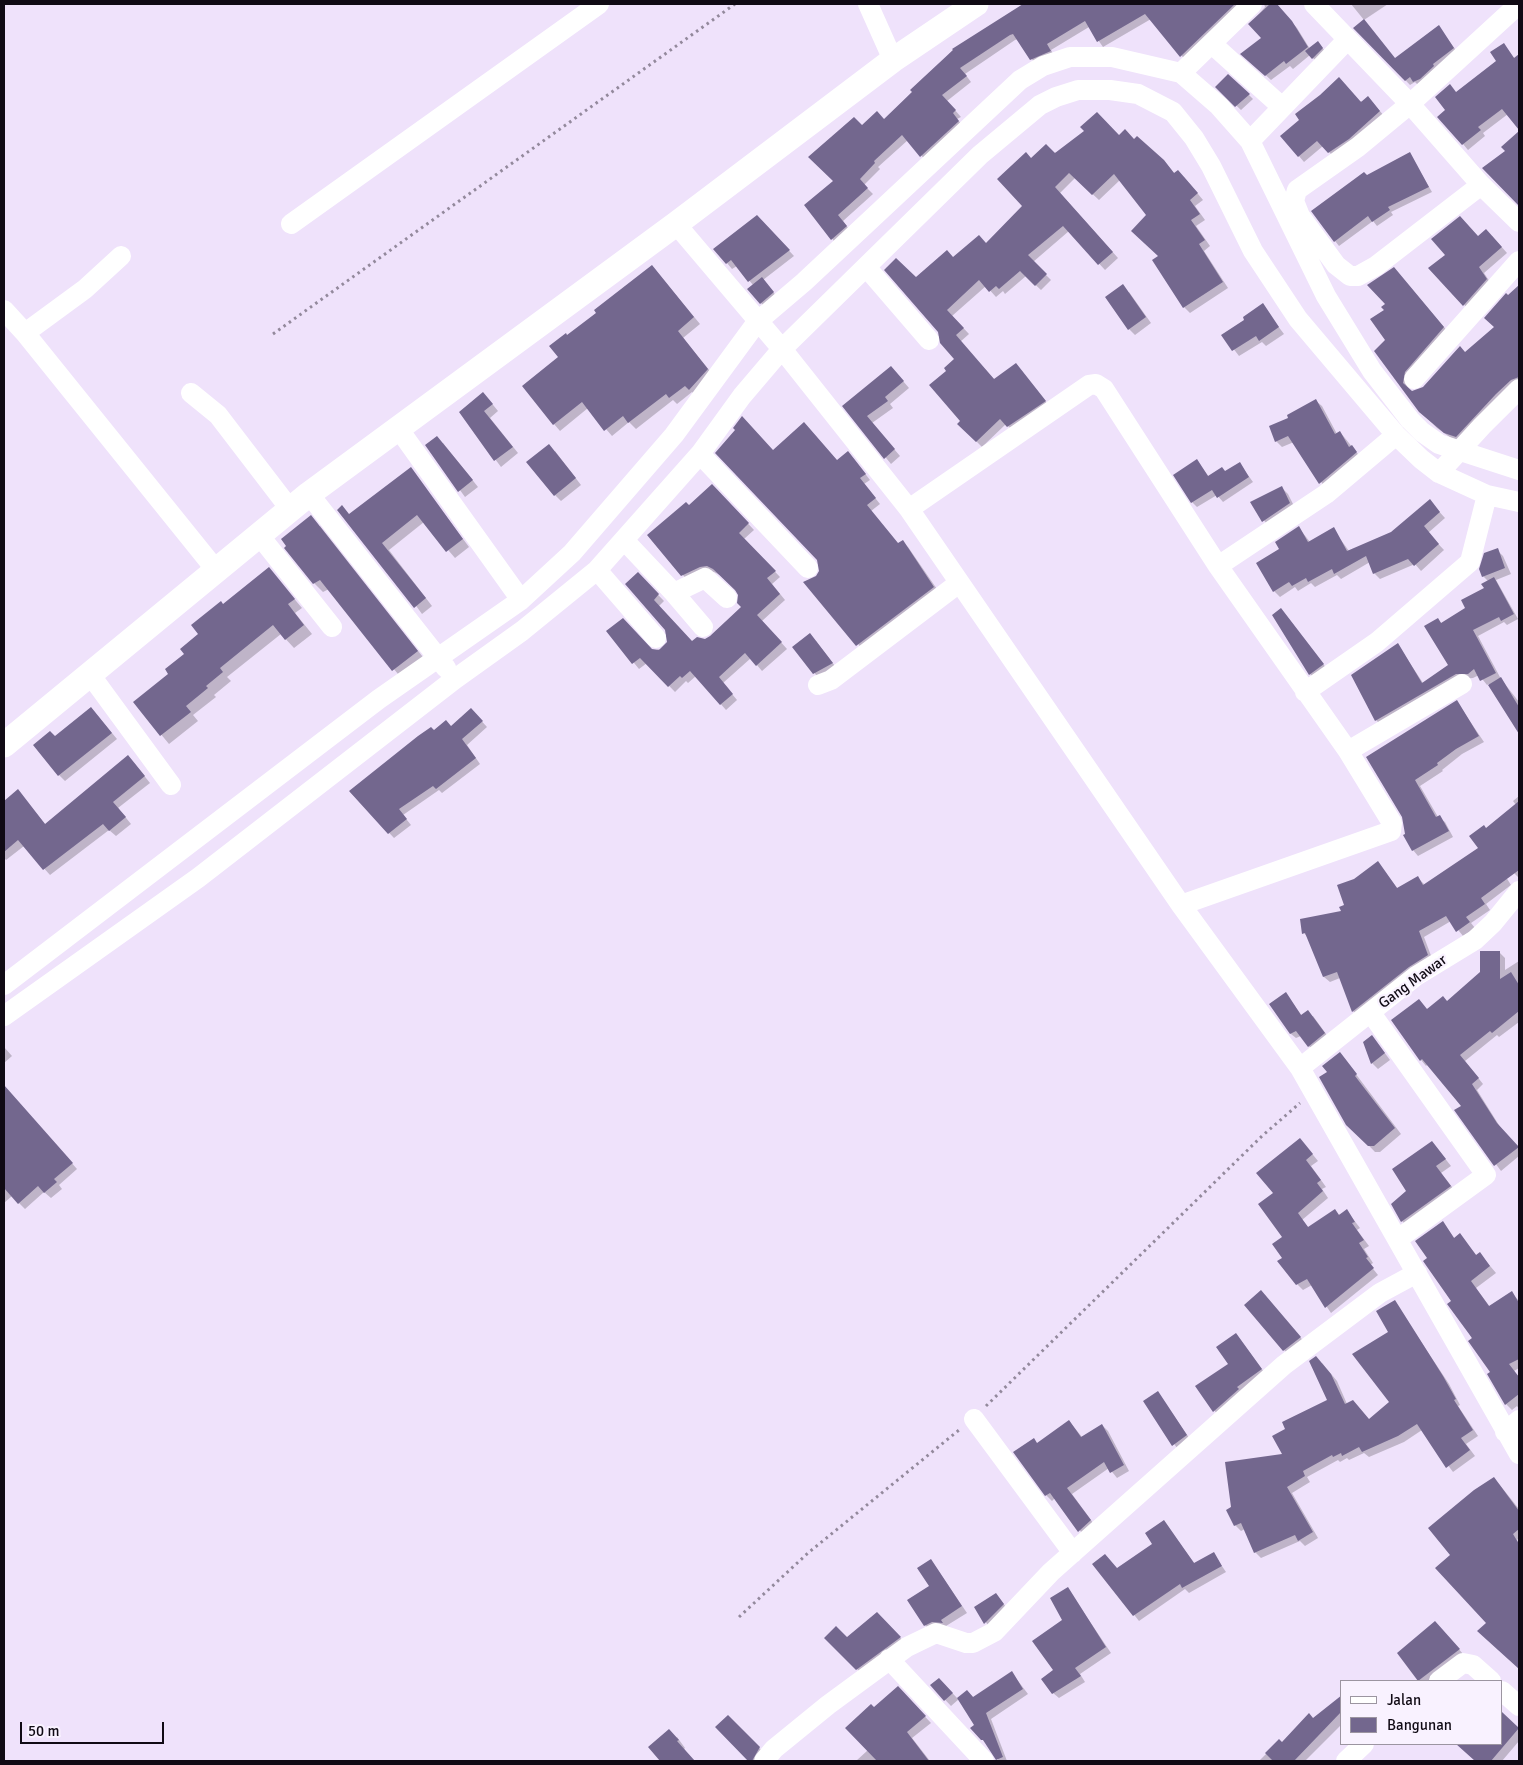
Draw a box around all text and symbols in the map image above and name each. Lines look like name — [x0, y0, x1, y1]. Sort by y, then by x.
street label: Gang Mawar — [1375, 951, 1451, 1013]
legend — [1340, 1680, 1503, 1745]
text: Jalan — [1387, 1691, 1421, 1709]
scale bar — [22, 1712, 166, 1744]
text: Bangunan — [1387, 1716, 1452, 1734]
text: 50 m — [28, 1722, 59, 1740]

